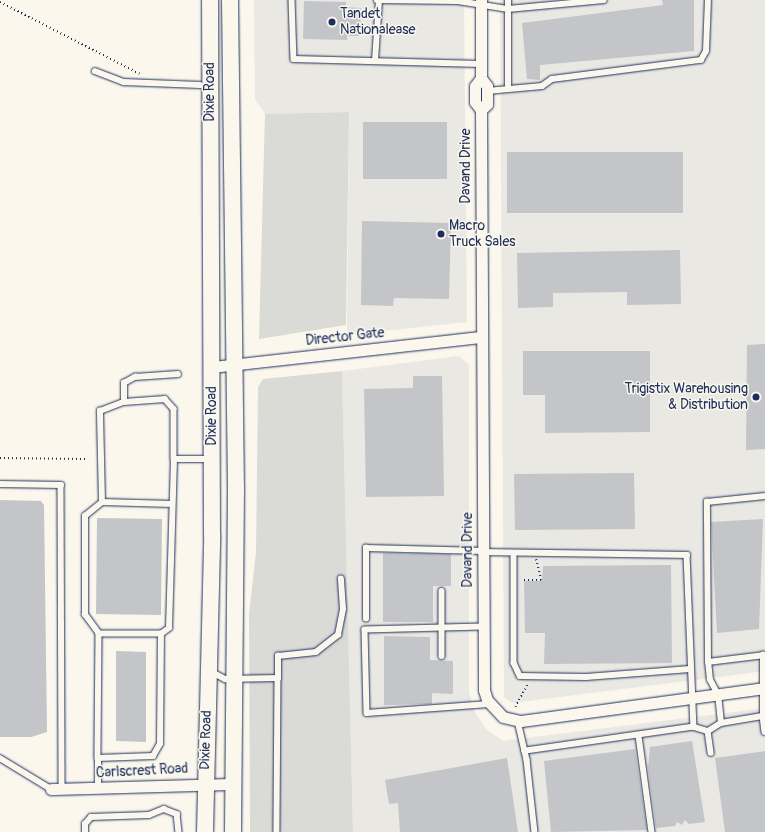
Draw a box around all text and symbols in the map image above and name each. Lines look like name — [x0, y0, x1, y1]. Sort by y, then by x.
place label: Tandet Nationalease — [340, 6, 415, 38]
marker: Tandet Nationalease — [327, 17, 337, 27]
street label: Dixie Road — [202, 62, 218, 122]
street label: Davand Drive — [458, 128, 474, 204]
place label: Macro Truck Sales — [449, 218, 516, 250]
marker: Macro Truck Sales — [436, 229, 446, 239]
street label: Director Gate — [305, 325, 385, 349]
place label: Trigistix Warehousing & Distribution — [624, 381, 748, 414]
street label: Dixie Road — [204, 386, 220, 446]
marker: Trigistix Warehousing & Distribution — [751, 392, 761, 402]
street label: Davand Drive — [460, 512, 476, 588]
street label: Dixie Road — [197, 710, 215, 770]
street label: Carlscrest Road — [95, 760, 189, 782]

